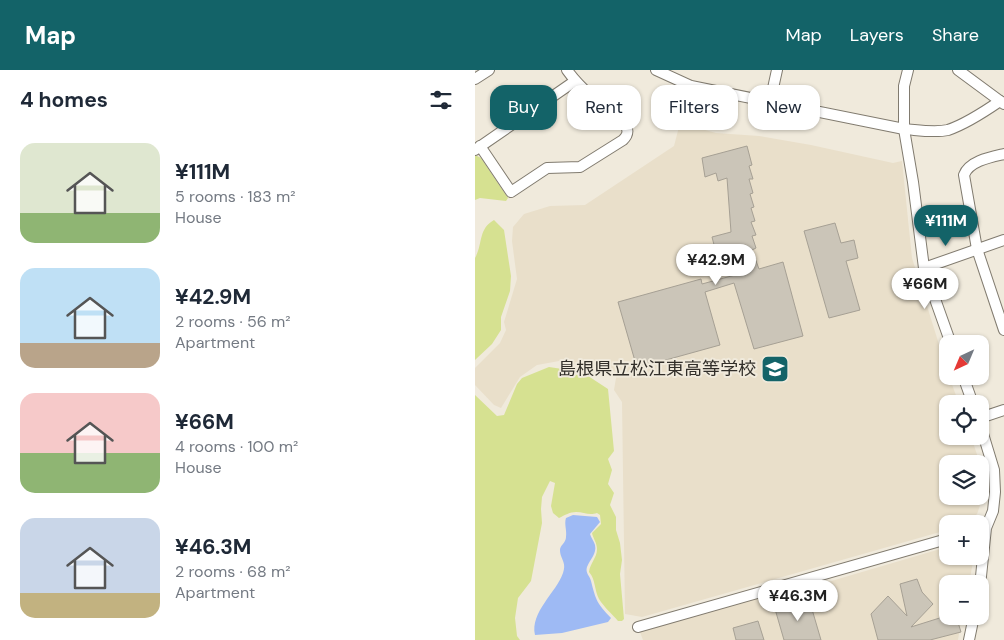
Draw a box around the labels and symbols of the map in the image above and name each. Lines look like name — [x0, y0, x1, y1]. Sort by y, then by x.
pin: ¥111M — [911, 204, 981, 247]
pin: ¥42.9M — [675, 244, 757, 286]
pin: ¥66M — [895, 268, 955, 310]
north arrow — [939, 335, 989, 385]
school or university icon: 島根県立松江東高等学校 — [760, 354, 790, 384]
place label: 島根県立松江東高等学校 — [558, 357, 756, 381]
pin: ¥46.3M — [757, 580, 839, 622]

